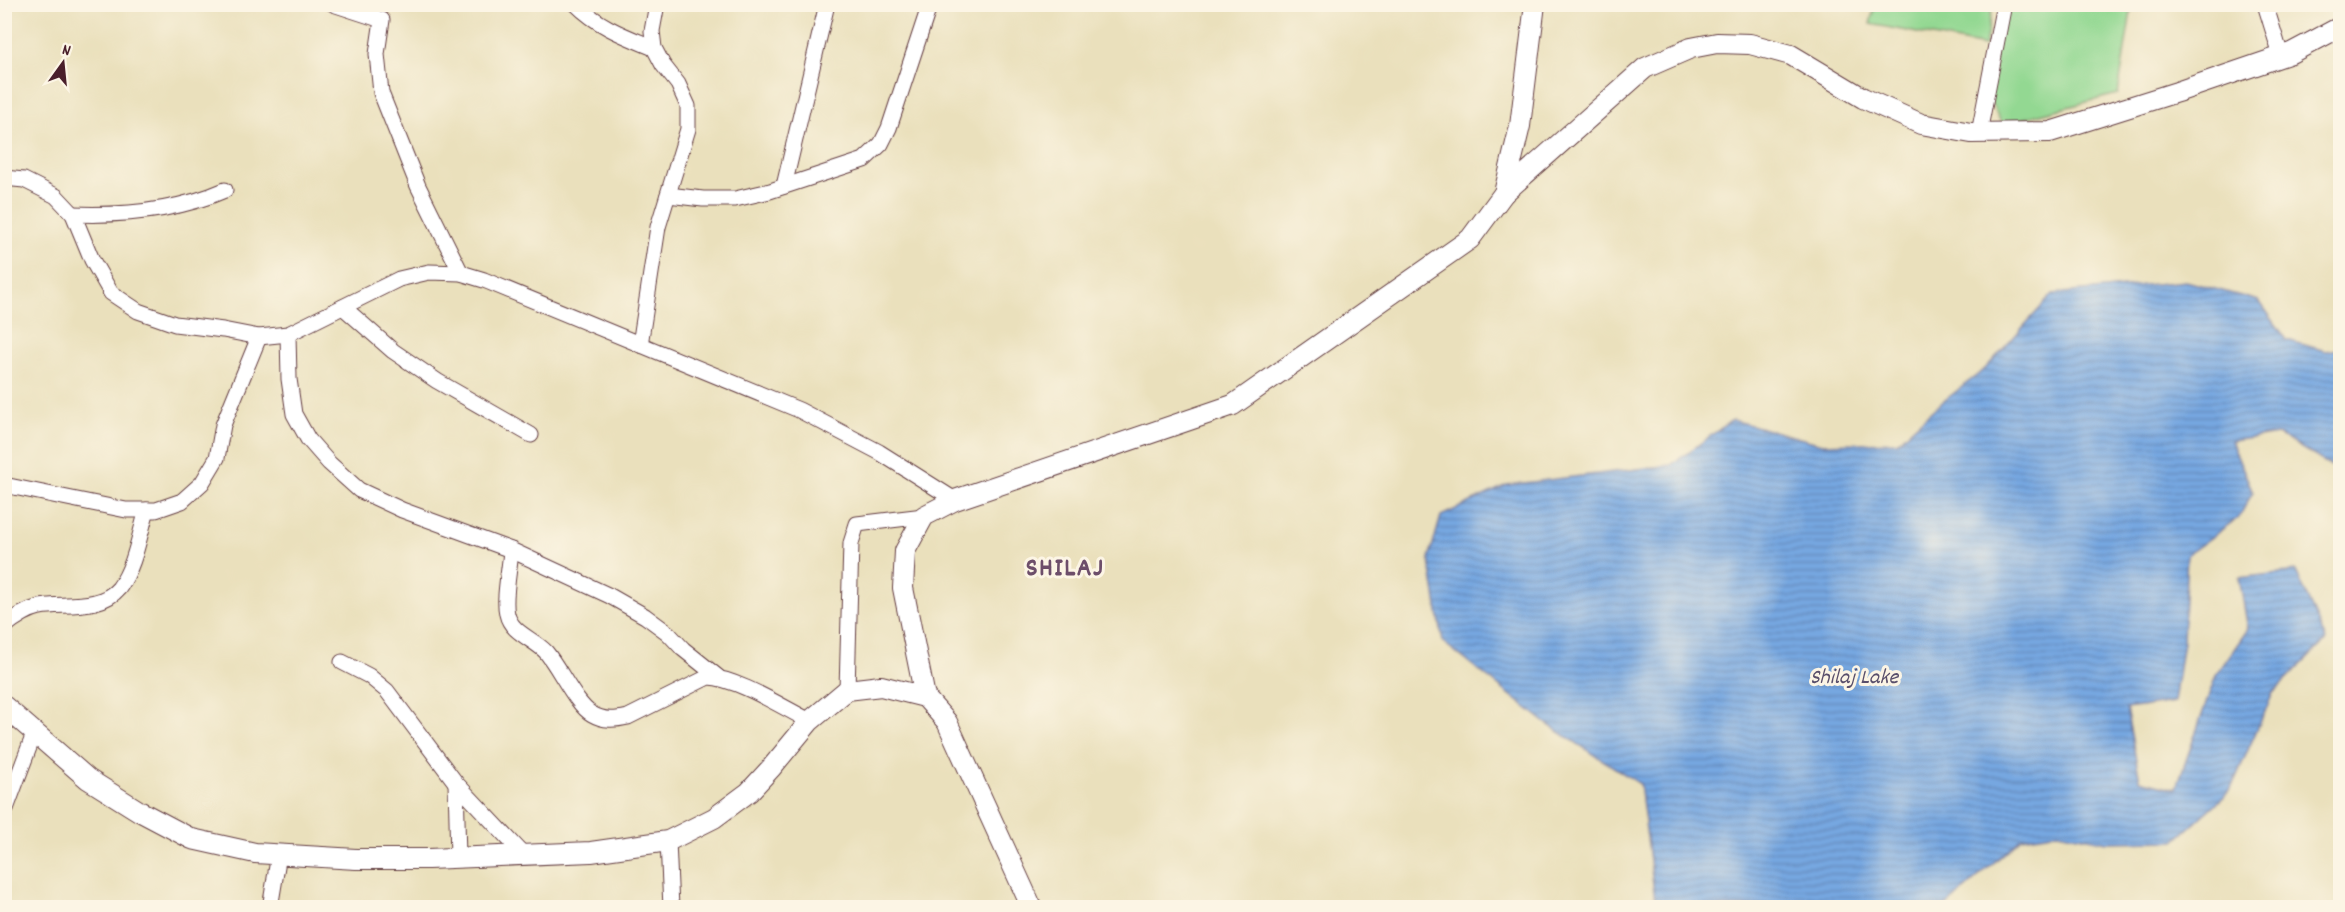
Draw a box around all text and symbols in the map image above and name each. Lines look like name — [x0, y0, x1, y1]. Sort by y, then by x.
north arrow — [33, 33, 93, 93]
text: N — [59, 39, 73, 63]
district label: SHILAJ — [1026, 550, 1104, 589]
water label: Shilaj Lake — [1810, 663, 1899, 694]

